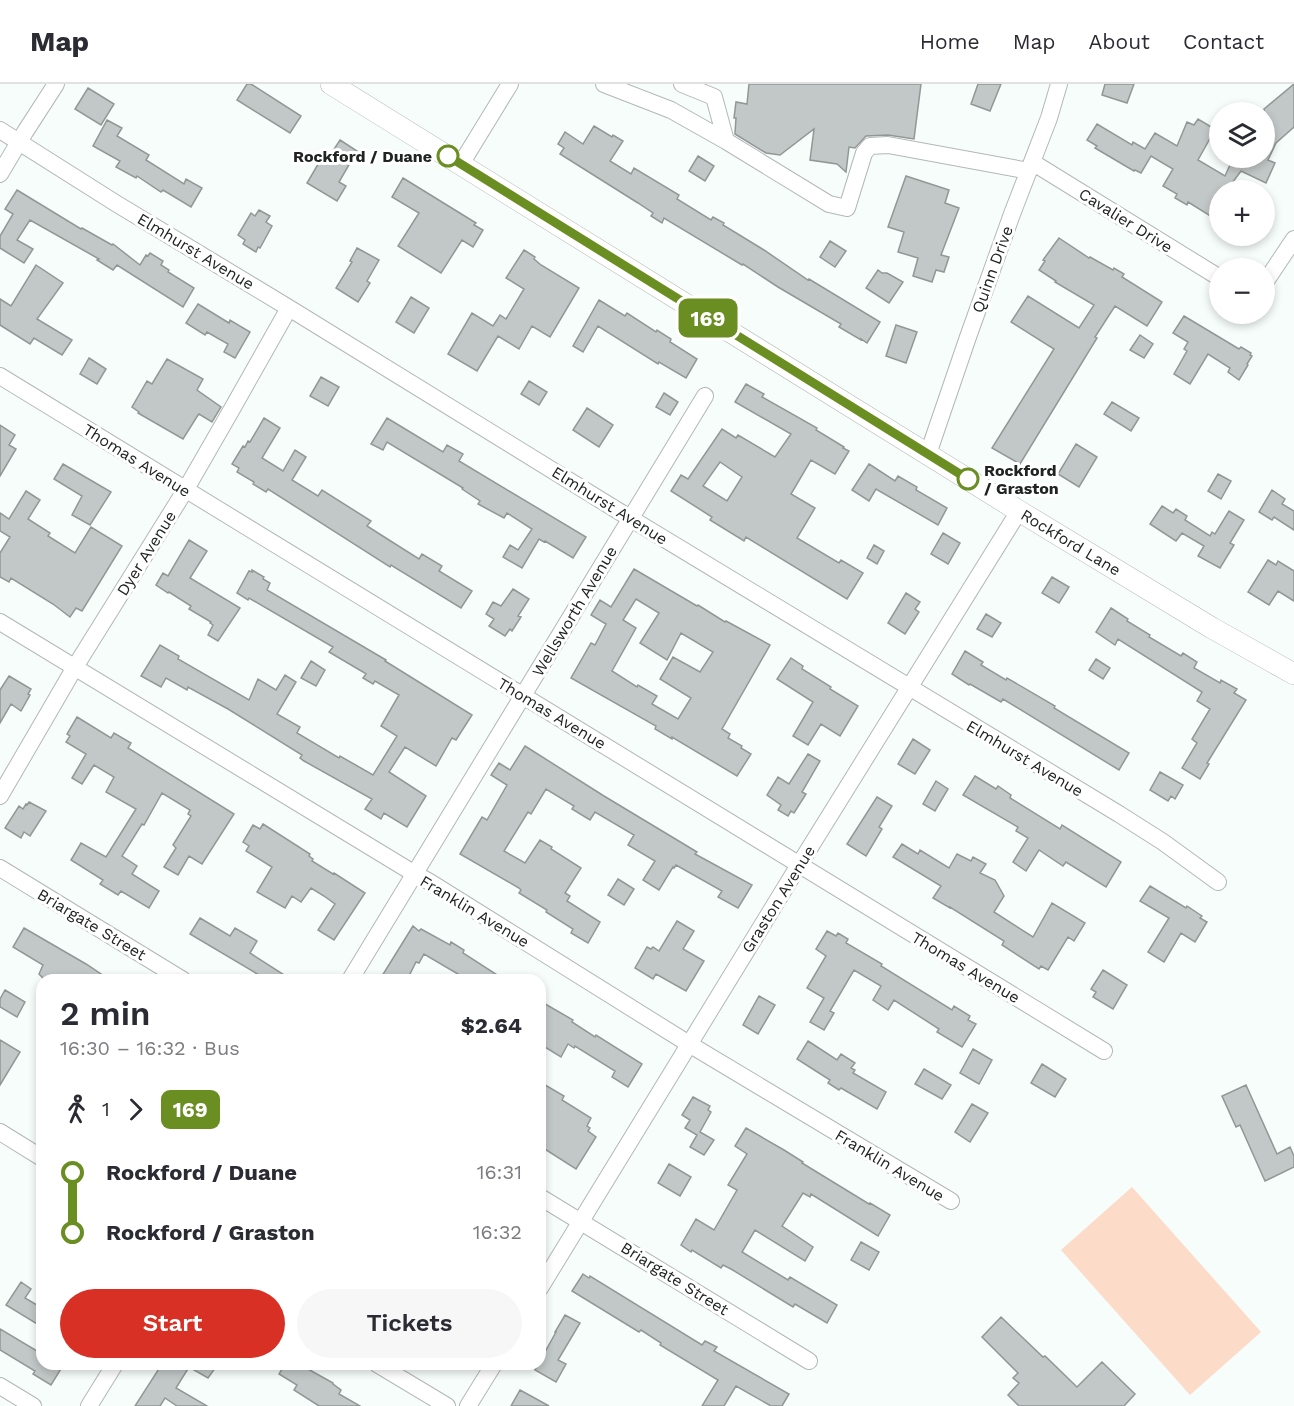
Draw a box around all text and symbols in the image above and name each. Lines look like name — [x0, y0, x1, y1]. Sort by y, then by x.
text: Map — [30, 25, 89, 58]
text: Home — [920, 29, 980, 54]
text: Map — [1013, 29, 1056, 54]
text: About — [1089, 29, 1150, 54]
text: Contact — [1183, 29, 1264, 54]
map controls — [1209, 102, 1275, 324]
button: layers — [1209, 102, 1275, 168]
marker: Rockford / Duane — [437, 145, 459, 167]
place label: Rockford / Duane — [293, 147, 432, 166]
button: + — [1209, 180, 1275, 246]
street label: Cavalier Drive — [1075, 184, 1176, 257]
street label: Elmhurst Avenue — [134, 209, 258, 294]
street label: Quinn Drive — [968, 223, 1017, 315]
button: − — [1209, 258, 1275, 324]
line badge: 169 — [674, 298, 742, 338]
text: 169 — [691, 306, 725, 331]
street label: Thomas Avenue — [80, 420, 194, 501]
place label: Rockford / Graston — [984, 461, 1059, 498]
street label: Elmhurst Avenue — [548, 462, 671, 549]
marker: Rockford / Graston — [957, 468, 979, 490]
street label: Rockford Lane — [1017, 505, 1124, 580]
street label: Dyer Avenue — [113, 507, 180, 599]
street label: Wellsworth Avenue — [528, 543, 621, 680]
street label: Thomas Avenue — [494, 674, 609, 753]
street label: Elmhurst Avenue — [963, 716, 1087, 801]
street label: Graston Avenue — [738, 842, 819, 956]
street label: Franklin Avenue — [417, 871, 533, 951]
street label: Briargate Street — [34, 885, 150, 964]
street label: Thomas Avenue — [908, 928, 1023, 1007]
text: 2 min — [60, 994, 151, 1033]
text: $2.64 — [461, 1013, 522, 1038]
text: 16:30 – 16:32 · Bus — [60, 1036, 240, 1060]
icon: walk — [60, 1093, 93, 1126]
icon: forward — [119, 1093, 152, 1126]
text: 1 — [102, 1097, 110, 1121]
text: 169 — [173, 1097, 208, 1122]
street label: Franklin Avenue — [832, 1125, 948, 1205]
text: Rockford / Duane — [106, 1160, 297, 1185]
text: 16:31 — [477, 1160, 522, 1184]
text: Rockford / Graston — [106, 1220, 315, 1245]
text: 16:32 — [473, 1220, 522, 1244]
street label: Briargate Street — [617, 1238, 732, 1319]
button: Start — [60, 1289, 285, 1358]
button: Tickets — [297, 1289, 522, 1358]

